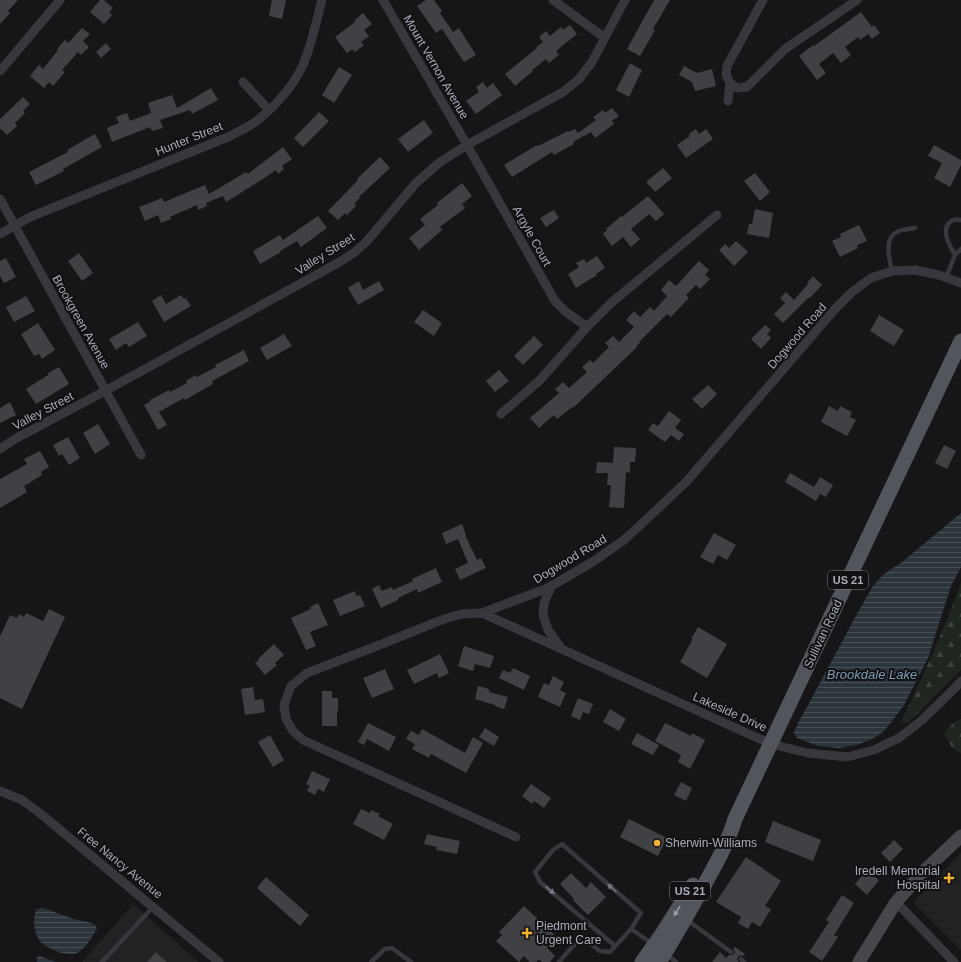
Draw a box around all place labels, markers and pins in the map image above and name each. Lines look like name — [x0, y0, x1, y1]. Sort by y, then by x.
place label: Sherwin-Williams — [665, 836, 757, 850]
marker: Sherwin-Williams — [652, 838, 662, 848]
place label: Iredell Memorial Hospital — [855, 864, 940, 892]
marker: Iredell Memorial Hospital — [943, 872, 955, 884]
place label: Piedmont Urgent Care — [536, 919, 602, 947]
marker: Piedmont Urgent Care — [521, 927, 533, 939]

